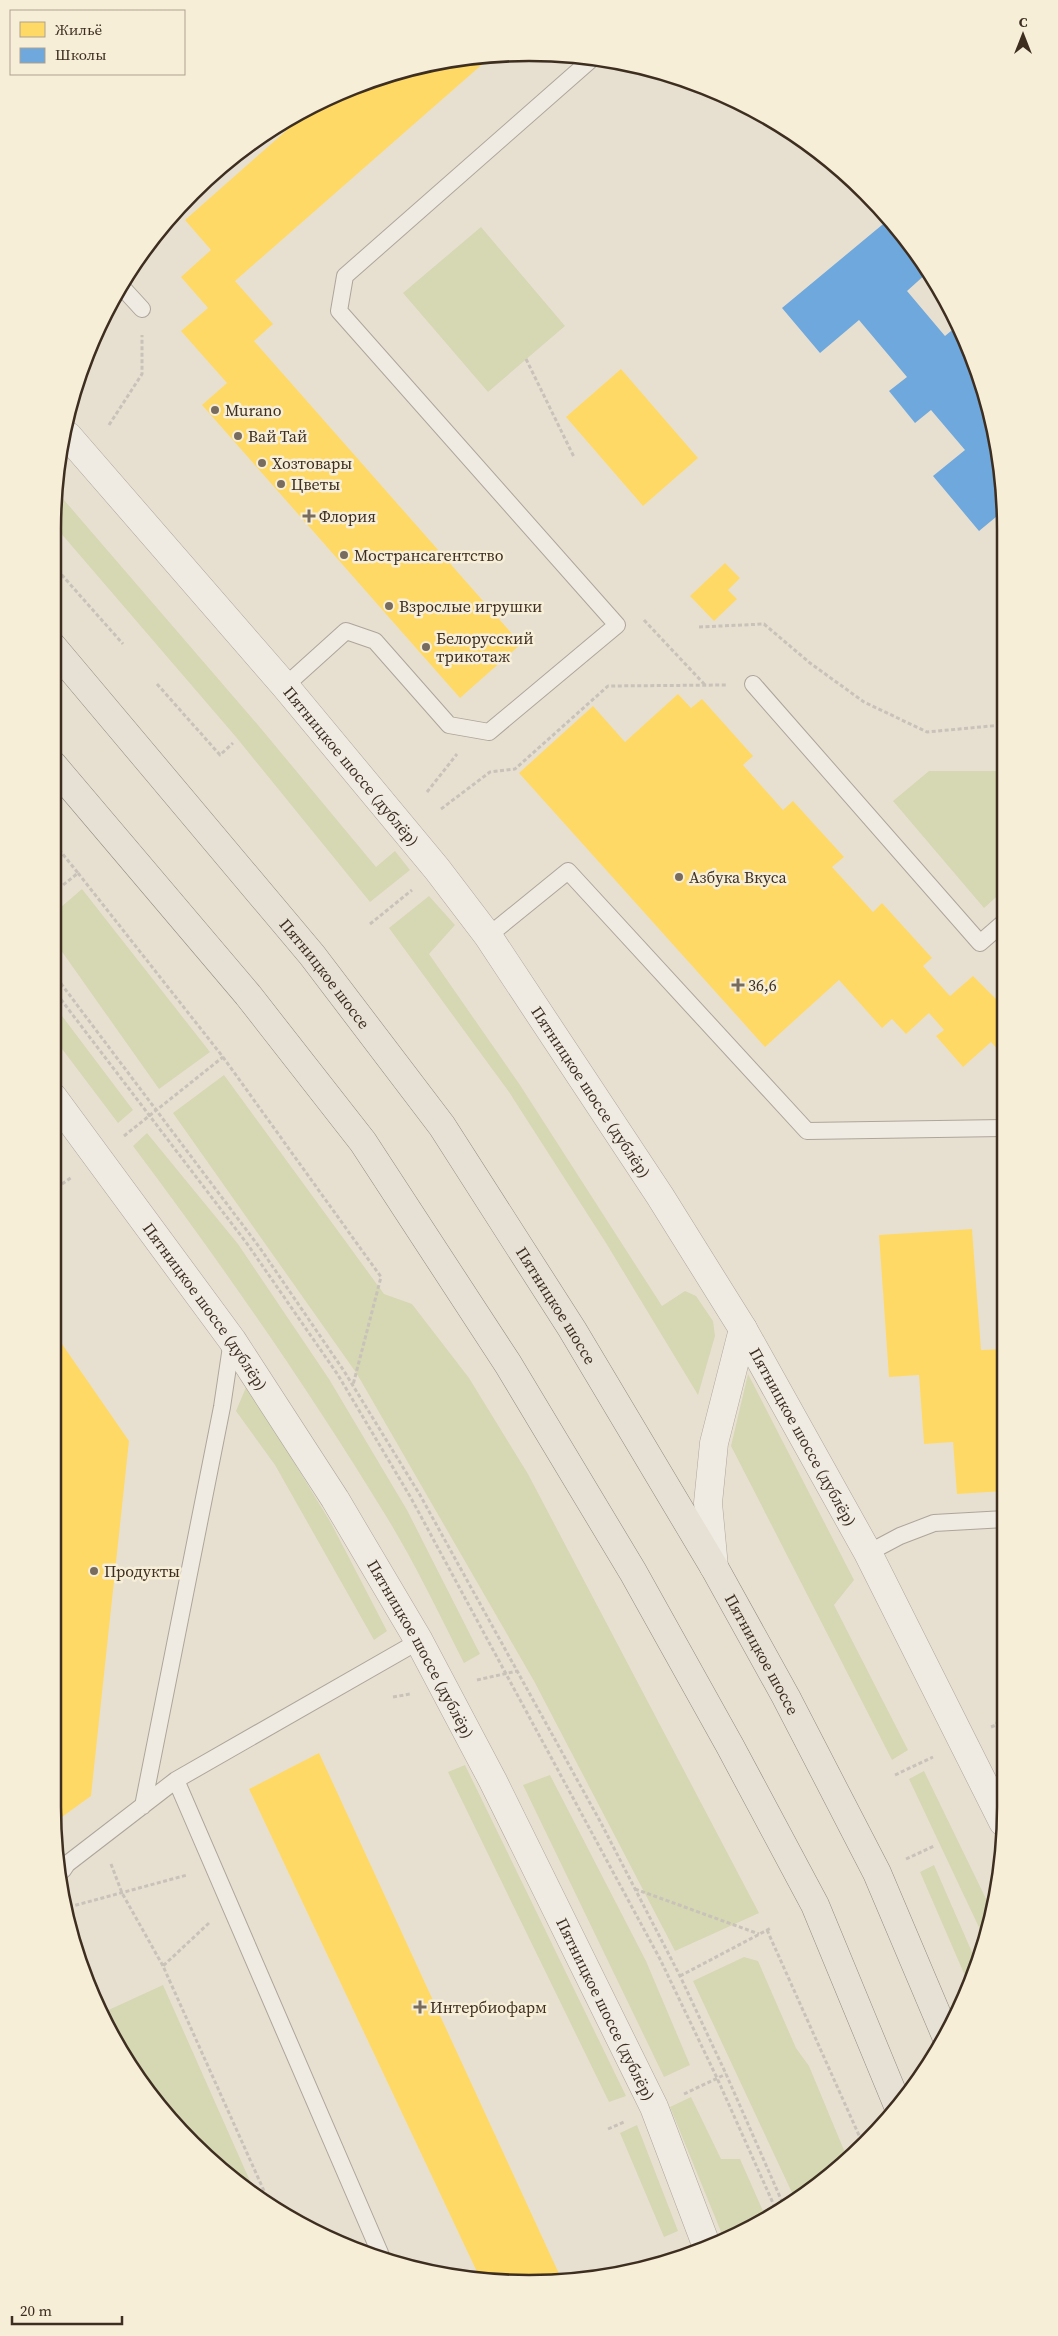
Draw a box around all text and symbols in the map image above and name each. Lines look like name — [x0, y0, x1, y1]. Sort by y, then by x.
legend — [10, 10, 185, 75]
north arrow — [998, 10, 1048, 60]
text: С — [1019, 12, 1028, 32]
text: Жильё — [55, 19, 103, 40]
text: Школы — [55, 44, 106, 65]
place label: Murano — [225, 399, 282, 421]
marker: Murano — [209, 404, 221, 416]
place label: Вай Тай — [248, 425, 307, 447]
marker: Вай Тай — [232, 430, 244, 442]
place label: Хозтовары — [272, 452, 352, 474]
marker: Хозтовары — [256, 457, 268, 469]
place label: Цветы — [291, 473, 340, 495]
marker: Цветы — [275, 478, 287, 490]
place label: Флория — [319, 505, 376, 527]
marker: Флория — [303, 510, 315, 522]
place label: Мострансагентство — [354, 544, 504, 566]
marker: Мострансагентство — [338, 549, 350, 561]
place label: Взрослые игрушки — [399, 595, 542, 617]
marker: Взрослые игрушки — [383, 600, 395, 612]
place label: Белорусский трикотаж — [436, 627, 534, 667]
marker: Белорусский трикотаж — [420, 641, 432, 653]
street label: Пятницкое шоссе (дублёр) — [279, 681, 424, 851]
place label: Азбука Вкуса — [689, 866, 787, 888]
marker: Азбука Вкуса — [673, 871, 685, 883]
street label: Пятницкое шоссе — [275, 914, 375, 1033]
place label: 36,6 — [748, 974, 777, 996]
marker: 36,6 — [732, 979, 744, 991]
street label: Пятницкое шоссе (дублёр) — [526, 1002, 656, 1182]
street label: Пятницкое шоссе (дублёр) — [138, 1218, 273, 1395]
street label: Пятницкое шоссе — [511, 1242, 602, 1368]
street label: Пятницкое шоссе (дублёр) — [744, 1343, 862, 1530]
street label: Пятницкое шоссе (дублёр) — [362, 1555, 479, 1742]
place label: Продукты — [104, 1560, 180, 1582]
marker: Продукты — [88, 1565, 100, 1577]
street label: Пятницкое шоссе — [720, 1590, 804, 1718]
street label: Пятницкое шоссе (дублёр) — [551, 1914, 660, 2104]
place label: Интербиофарм — [430, 1996, 547, 2018]
marker: Интербиофарм — [414, 2001, 426, 2013]
scale bar — [12, 2294, 122, 2326]
text: 20 m — [20, 2300, 52, 2321]

